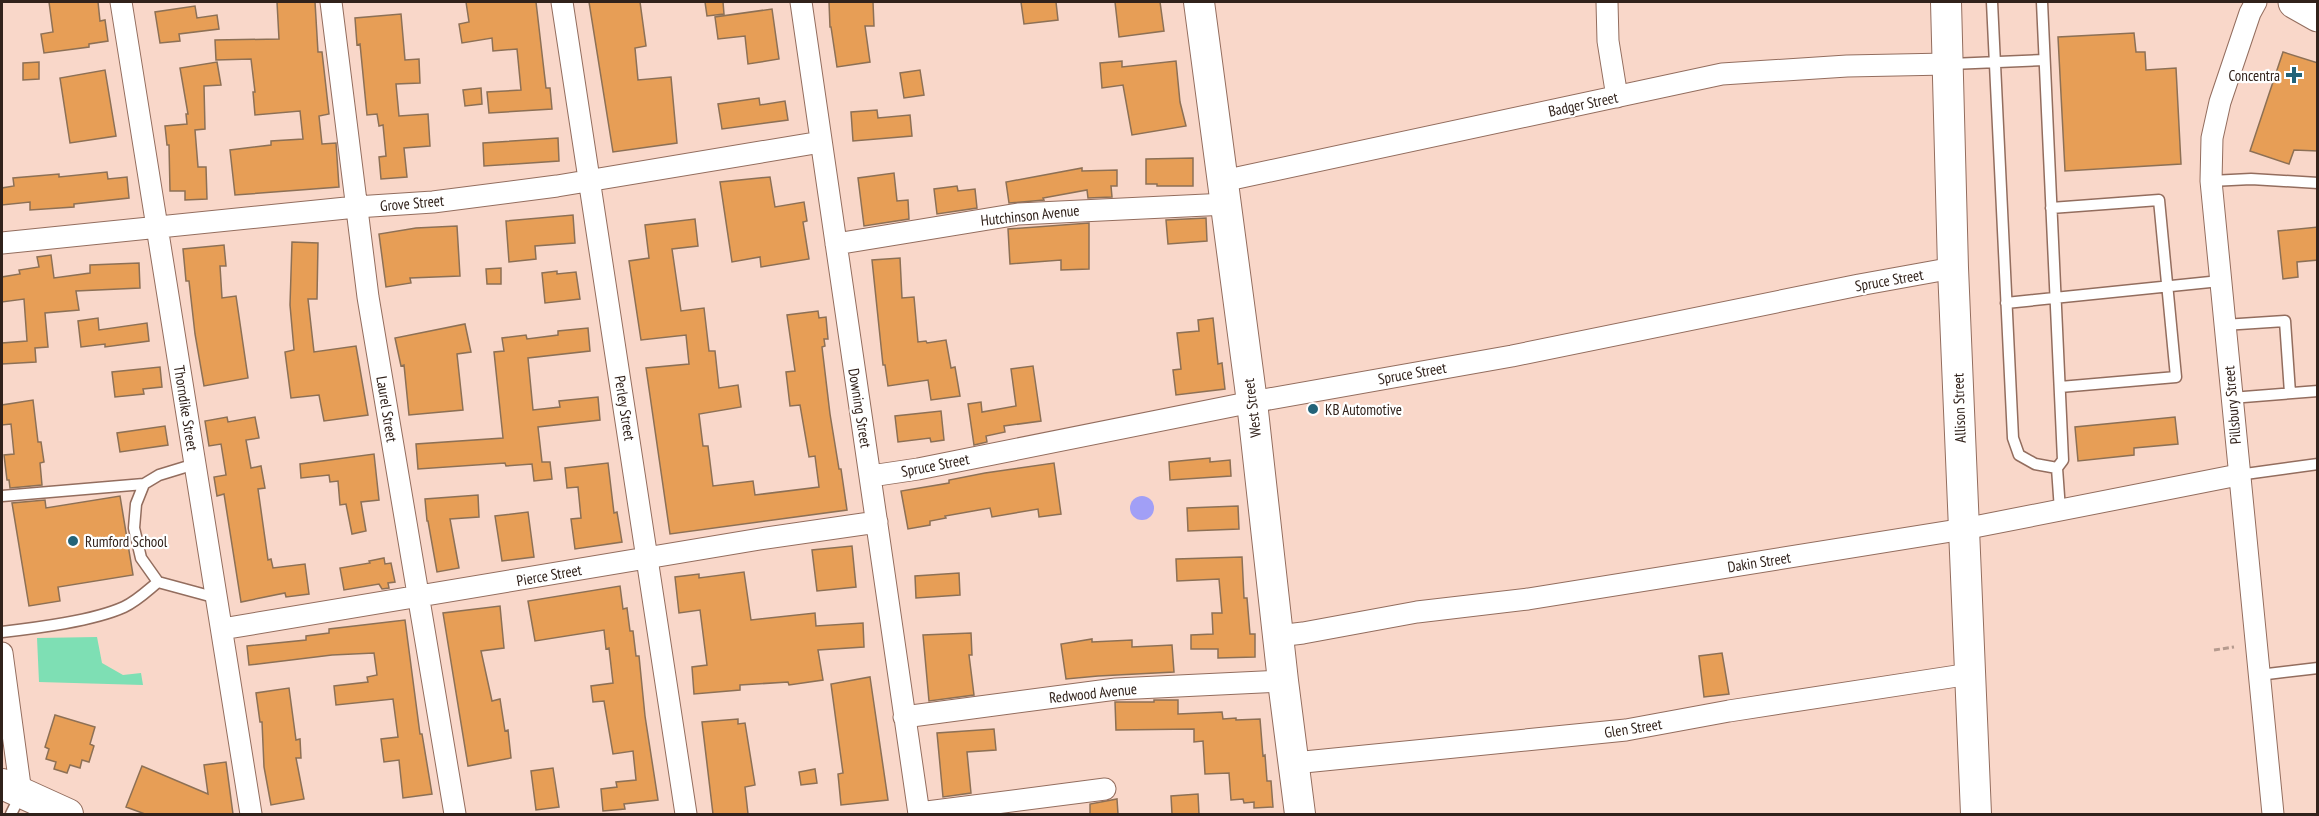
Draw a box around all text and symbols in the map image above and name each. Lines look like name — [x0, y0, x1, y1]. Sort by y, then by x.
place label: Concentra — [2228, 66, 2280, 85]
marker: Concentra — [2285, 66, 2303, 84]
street label: Badger Street — [1547, 87, 1619, 121]
street label: Grove Street — [379, 191, 445, 215]
street label: Hutchinson Avenue — [980, 200, 1080, 230]
street label: Spruce Street — [1853, 265, 1925, 295]
street label: Spruce Street — [1376, 358, 1448, 388]
street label: Thorndike Street — [170, 364, 202, 452]
street label: Pillsbury Street — [2219, 365, 2245, 445]
street label: Downing Street — [844, 367, 876, 449]
street label: Allison Street — [1948, 373, 1970, 443]
street label: Perley Street — [610, 374, 640, 442]
street label: Laurel Street — [372, 375, 402, 443]
street label: West Street — [1239, 377, 1265, 439]
place label: KB Automotive — [1325, 400, 1402, 419]
marker: KB Automotive — [1306, 402, 1320, 416]
street label: Spruce Street — [899, 449, 971, 481]
place label: Rumford School — [85, 532, 168, 551]
marker: Rumford School — [66, 534, 80, 548]
street label: Dakin Street — [1726, 548, 1792, 576]
street label: Pierce Street — [515, 560, 583, 590]
street label: Redwood Avenue — [1048, 679, 1138, 707]
street label: Glen Street — [1603, 714, 1663, 742]

